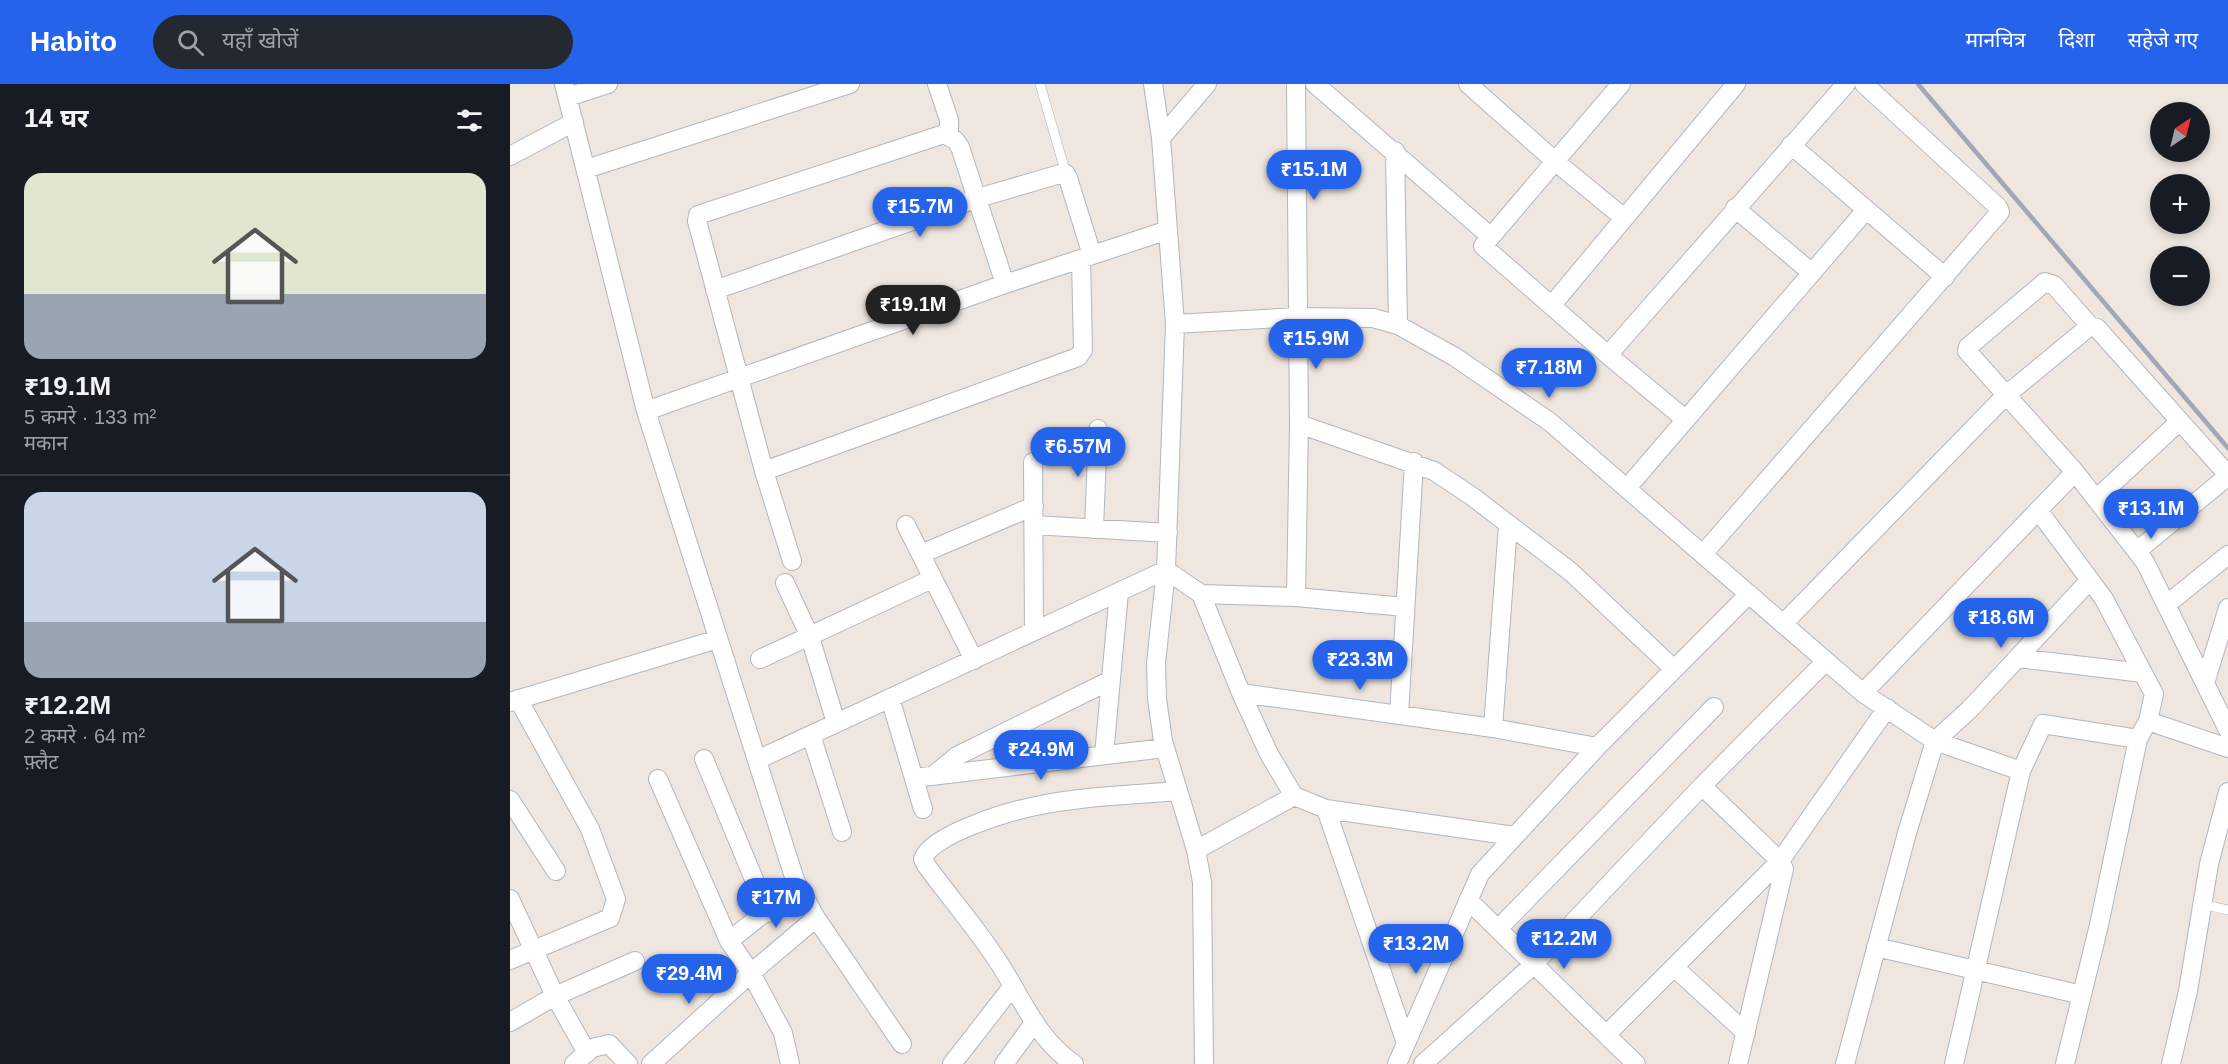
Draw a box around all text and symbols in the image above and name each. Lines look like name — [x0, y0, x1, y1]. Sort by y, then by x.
search box — [153, 15, 573, 69]
text: Habito — [30, 26, 117, 57]
icon: search — [174, 26, 207, 59]
text: यहाँ खोजें — [222, 28, 298, 53]
text: मानचित्र — [1965, 28, 2025, 51]
text: दिशा — [2058, 28, 2095, 51]
text: सहेजे गए — [2128, 28, 2198, 51]
north arrow — [2150, 102, 2210, 162]
map controls — [2150, 102, 2210, 306]
text: 14 घर — [24, 103, 88, 133]
icon: filters — [453, 104, 486, 137]
pin: ₹15.1M — [1265, 150, 1363, 201]
text: ₹15.1M — [1280, 158, 1348, 180]
button: + — [2150, 174, 2210, 234]
pin: ₹15.7M — [871, 187, 969, 238]
text: ₹15.7M — [886, 195, 954, 217]
icon: home — [201, 212, 309, 320]
button: − — [2150, 246, 2210, 306]
pin: ₹19.1M — [864, 285, 962, 336]
text: ₹19.1M — [879, 293, 947, 315]
pin: ₹15.9M — [1267, 319, 1365, 370]
text: ₹15.9M — [1282, 327, 1350, 349]
pin: ₹7.18M — [1500, 348, 1598, 399]
text: ₹7.18M — [1515, 356, 1583, 378]
text: ₹19.1M — [24, 371, 111, 401]
text: 5 कमरे · 133 m² — [24, 406, 156, 428]
pin: ₹6.57M — [1029, 427, 1127, 478]
text: मकान — [24, 432, 68, 454]
text: ₹6.57M — [1044, 435, 1112, 457]
pin: ₹13.1M — [2102, 489, 2200, 540]
text: ₹13.1M — [2117, 497, 2185, 519]
icon: home — [201, 531, 309, 639]
pin: ₹18.6M — [1952, 598, 2050, 649]
text: ₹18.6M — [1967, 606, 2035, 628]
pin: ₹23.3M — [1311, 640, 1409, 691]
text: ₹23.3M — [1326, 648, 1394, 670]
text: ₹12.2M — [24, 690, 111, 720]
text: 2 कमरे · 64 m² — [24, 725, 145, 747]
pin: ₹24.9M — [992, 730, 1090, 781]
text: ₹24.9M — [1007, 738, 1075, 760]
text: फ़्लैट — [24, 751, 59, 773]
pin: ₹17M — [740, 878, 812, 929]
text: ₹17M — [751, 886, 801, 908]
pin: ₹12.2M — [1515, 919, 1613, 970]
pin: ₹13.2M — [1367, 924, 1465, 975]
text: ₹12.2M — [1530, 927, 1598, 949]
text: ₹13.2M — [1382, 932, 1450, 954]
pin: ₹29.4M — [640, 954, 738, 1005]
text: ₹29.4M — [655, 962, 723, 984]

